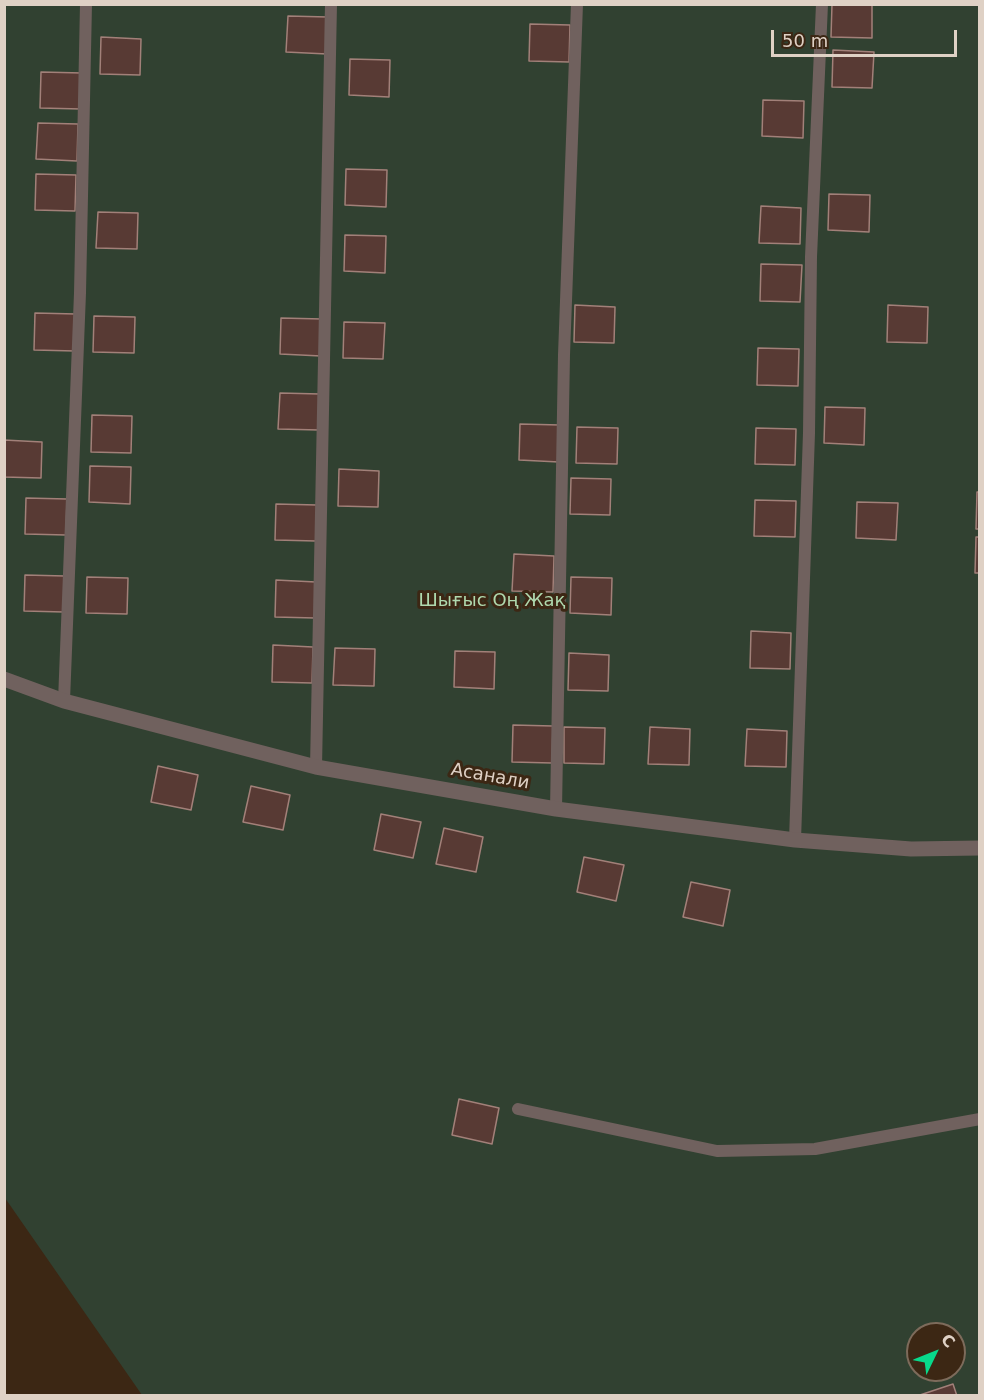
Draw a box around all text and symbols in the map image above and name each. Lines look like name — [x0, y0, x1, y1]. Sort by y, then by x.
scale bar — [774, 18, 960, 56]
text: 50 m — [782, 30, 828, 51]
park label: Шығыс Оң Жақ — [419, 590, 565, 612]
street label: Асанали — [449, 759, 531, 795]
north arrow — [906, 1322, 966, 1382]
text: С — [937, 1330, 959, 1352]

